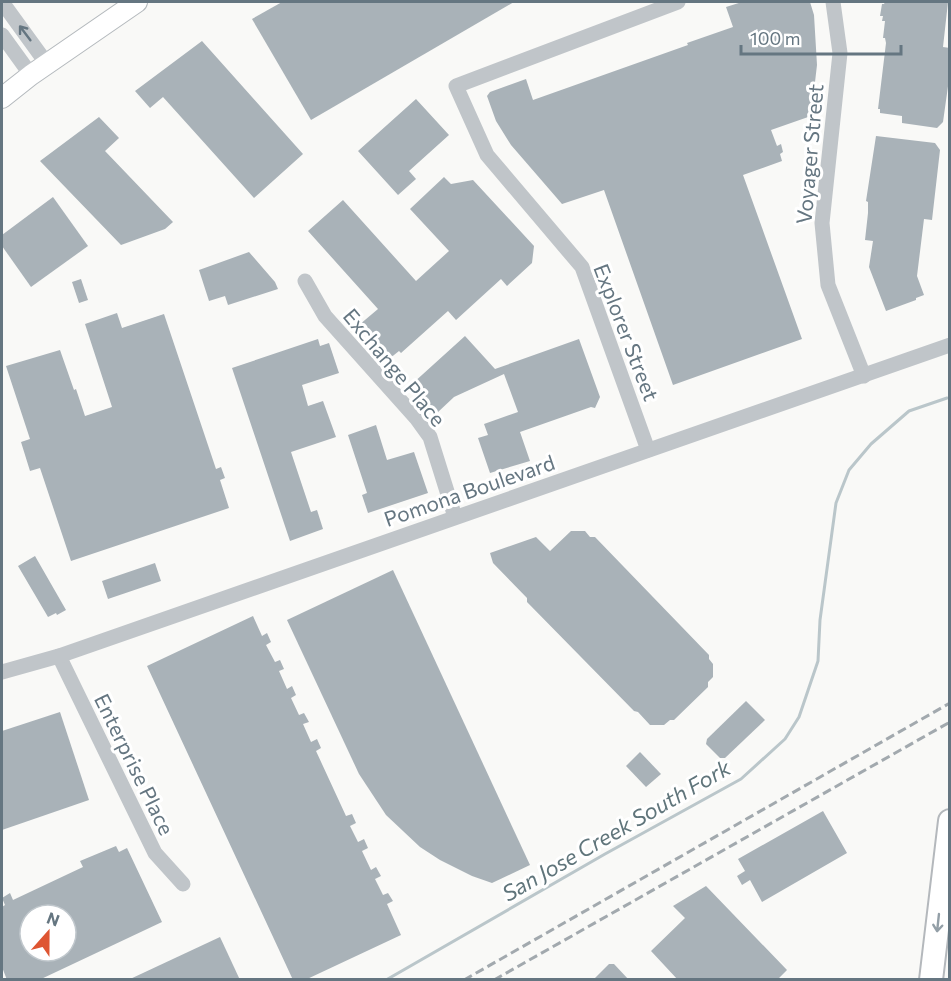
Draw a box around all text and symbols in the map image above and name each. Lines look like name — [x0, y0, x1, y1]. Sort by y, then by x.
scale bar — [741, 18, 902, 56]
one-way arrow — [18, 25, 31, 41]
text: 100 m — [750, 27, 800, 49]
street label: Voyager Street — [790, 83, 828, 225]
street label: Explorer Street — [589, 260, 665, 404]
street label: Exchange Place — [339, 303, 451, 431]
street label: Pomona Boulevard — [380, 449, 558, 531]
street label: Enterprise Place — [90, 689, 180, 839]
water label: San Jose Creek South Fork — [497, 753, 736, 907]
north arrow — [18, 903, 78, 963]
text: N — [45, 908, 63, 930]
one-way arrow — [932, 912, 943, 932]

